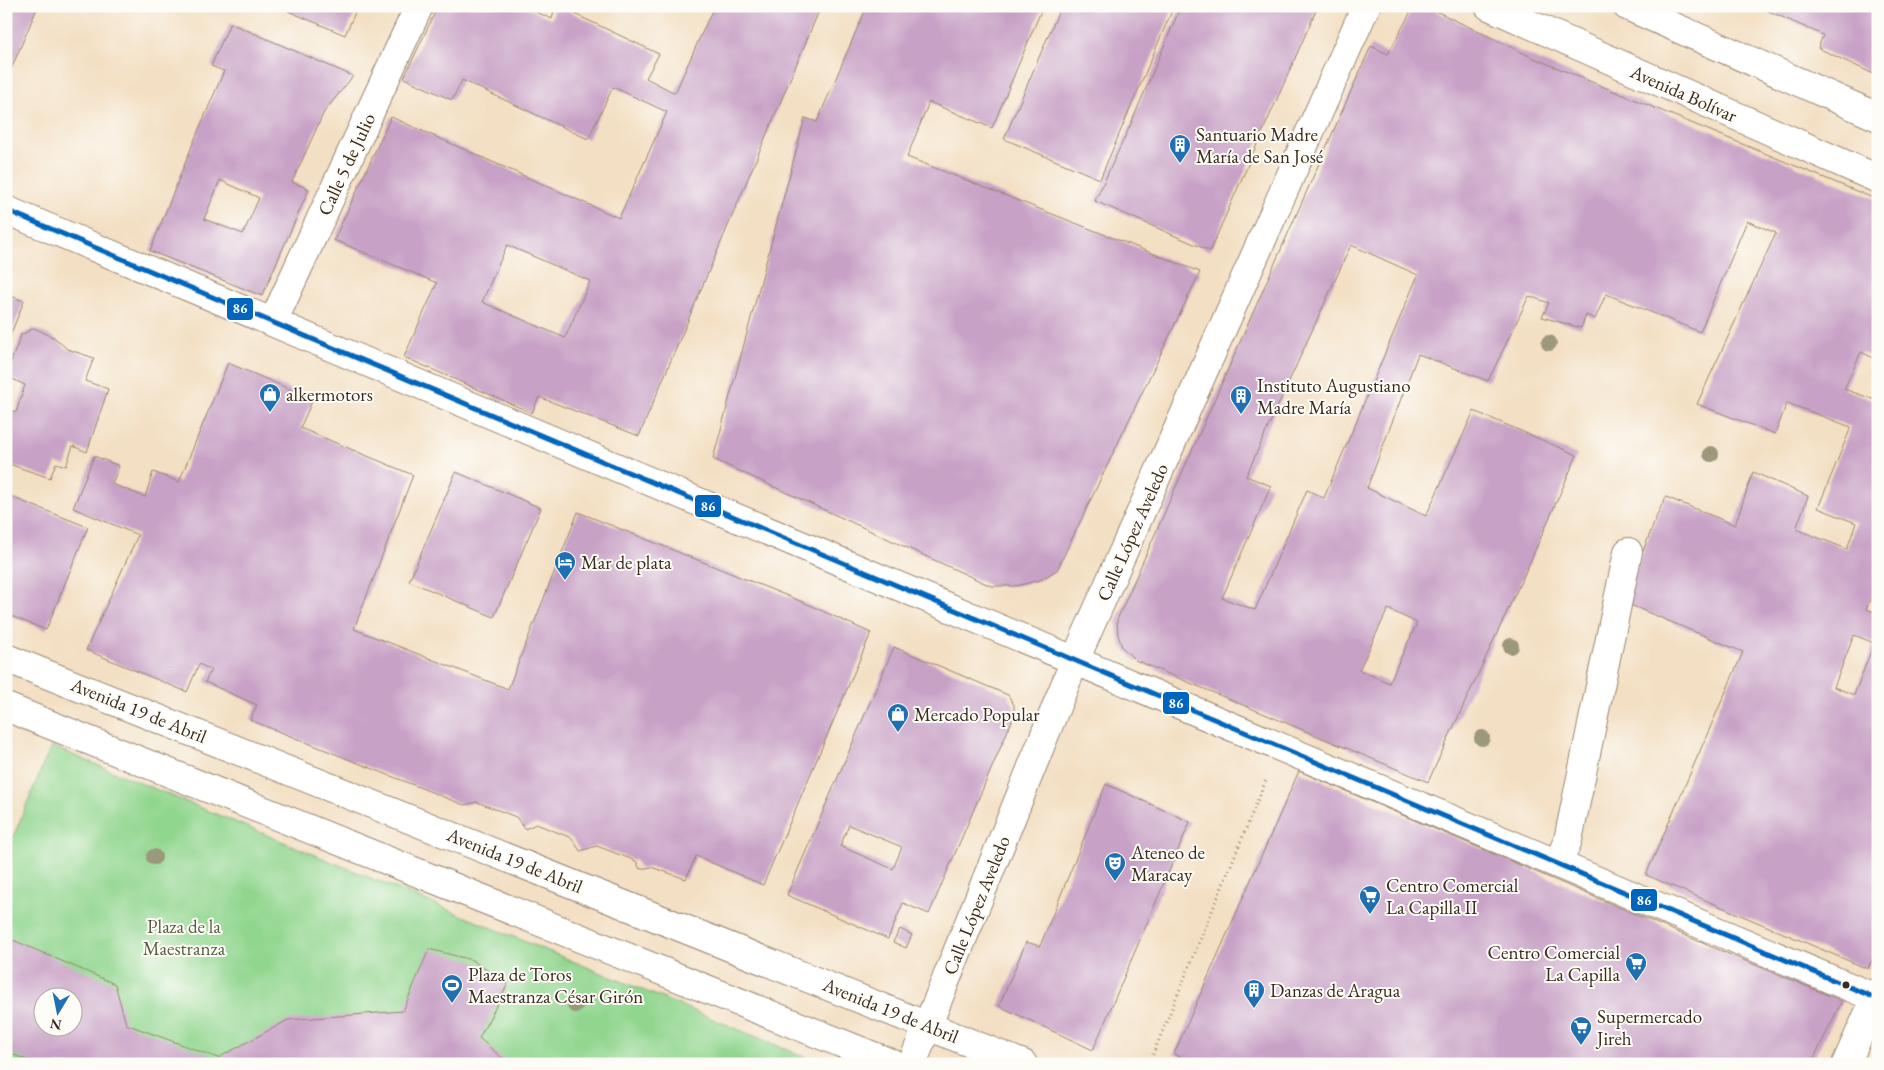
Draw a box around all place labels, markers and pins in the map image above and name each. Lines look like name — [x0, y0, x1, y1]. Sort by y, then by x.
place label: Santuario Madre María de San José — [1196, 122, 1323, 169]
building icon: Santuario Madre María de San José — [1168, 133, 1192, 164]
place label: Instituto Augustiano Madre María — [1257, 373, 1411, 420]
shop icon: alkermotors — [258, 382, 282, 413]
place label: alkermotors — [286, 382, 373, 407]
building icon: Instituto Augustiano Madre María — [1229, 384, 1253, 415]
hotel icon: Mar de plata — [553, 550, 577, 581]
place label: Mar de plata — [581, 550, 672, 575]
shop icon: Mercado Popular — [886, 702, 910, 733]
place label: Mercado Popular — [914, 702, 1040, 727]
place label: Ateneo de Maracay — [1130, 840, 1205, 887]
theatre icon: Ateneo de Maracay — [1103, 851, 1127, 882]
place label: Centro Comercial La Capilla II — [1386, 873, 1519, 920]
supermarket icon: Centro Comercial La Capilla II — [1358, 884, 1382, 915]
place label: Centro Comercial La Capilla — [1488, 940, 1620, 987]
supermarket icon: Centro Comercial La Capilla — [1624, 951, 1648, 982]
place label: Plaza de Toros Maestranza César Girón — [468, 962, 643, 1009]
sports icon: Plaza de Toros Maestranza César Girón — [440, 973, 464, 1004]
building icon: Danzas de Aragua — [1242, 978, 1266, 1009]
place label: Danzas de Aragua — [1270, 978, 1401, 1003]
unlabelled marker — [1841, 980, 1851, 990]
place label: Supermercado Jireh — [1595, 1004, 1702, 1051]
supermarket icon: Supermercado Jireh — [1569, 1015, 1593, 1046]

